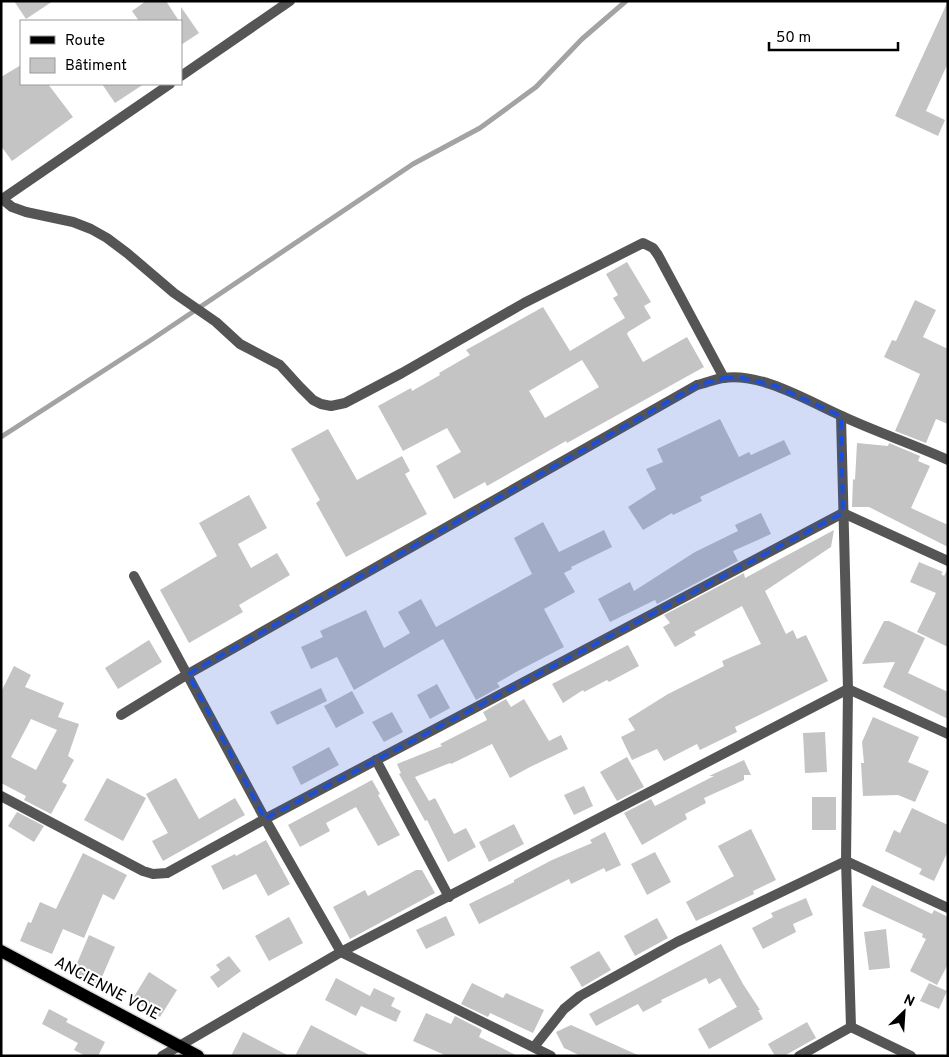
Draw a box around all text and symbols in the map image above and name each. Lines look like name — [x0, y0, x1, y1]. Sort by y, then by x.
legend — [20, 20, 182, 85]
scale bar — [769, 20, 898, 52]
text: 50 m — [776, 29, 811, 48]
text: Route — [65, 32, 105, 51]
text: Bâtiment — [65, 57, 127, 76]
street label: ANCIENNE VOIE — [51, 953, 163, 1025]
north arrow — [879, 987, 929, 1037]
text: N — [901, 992, 917, 1011]

